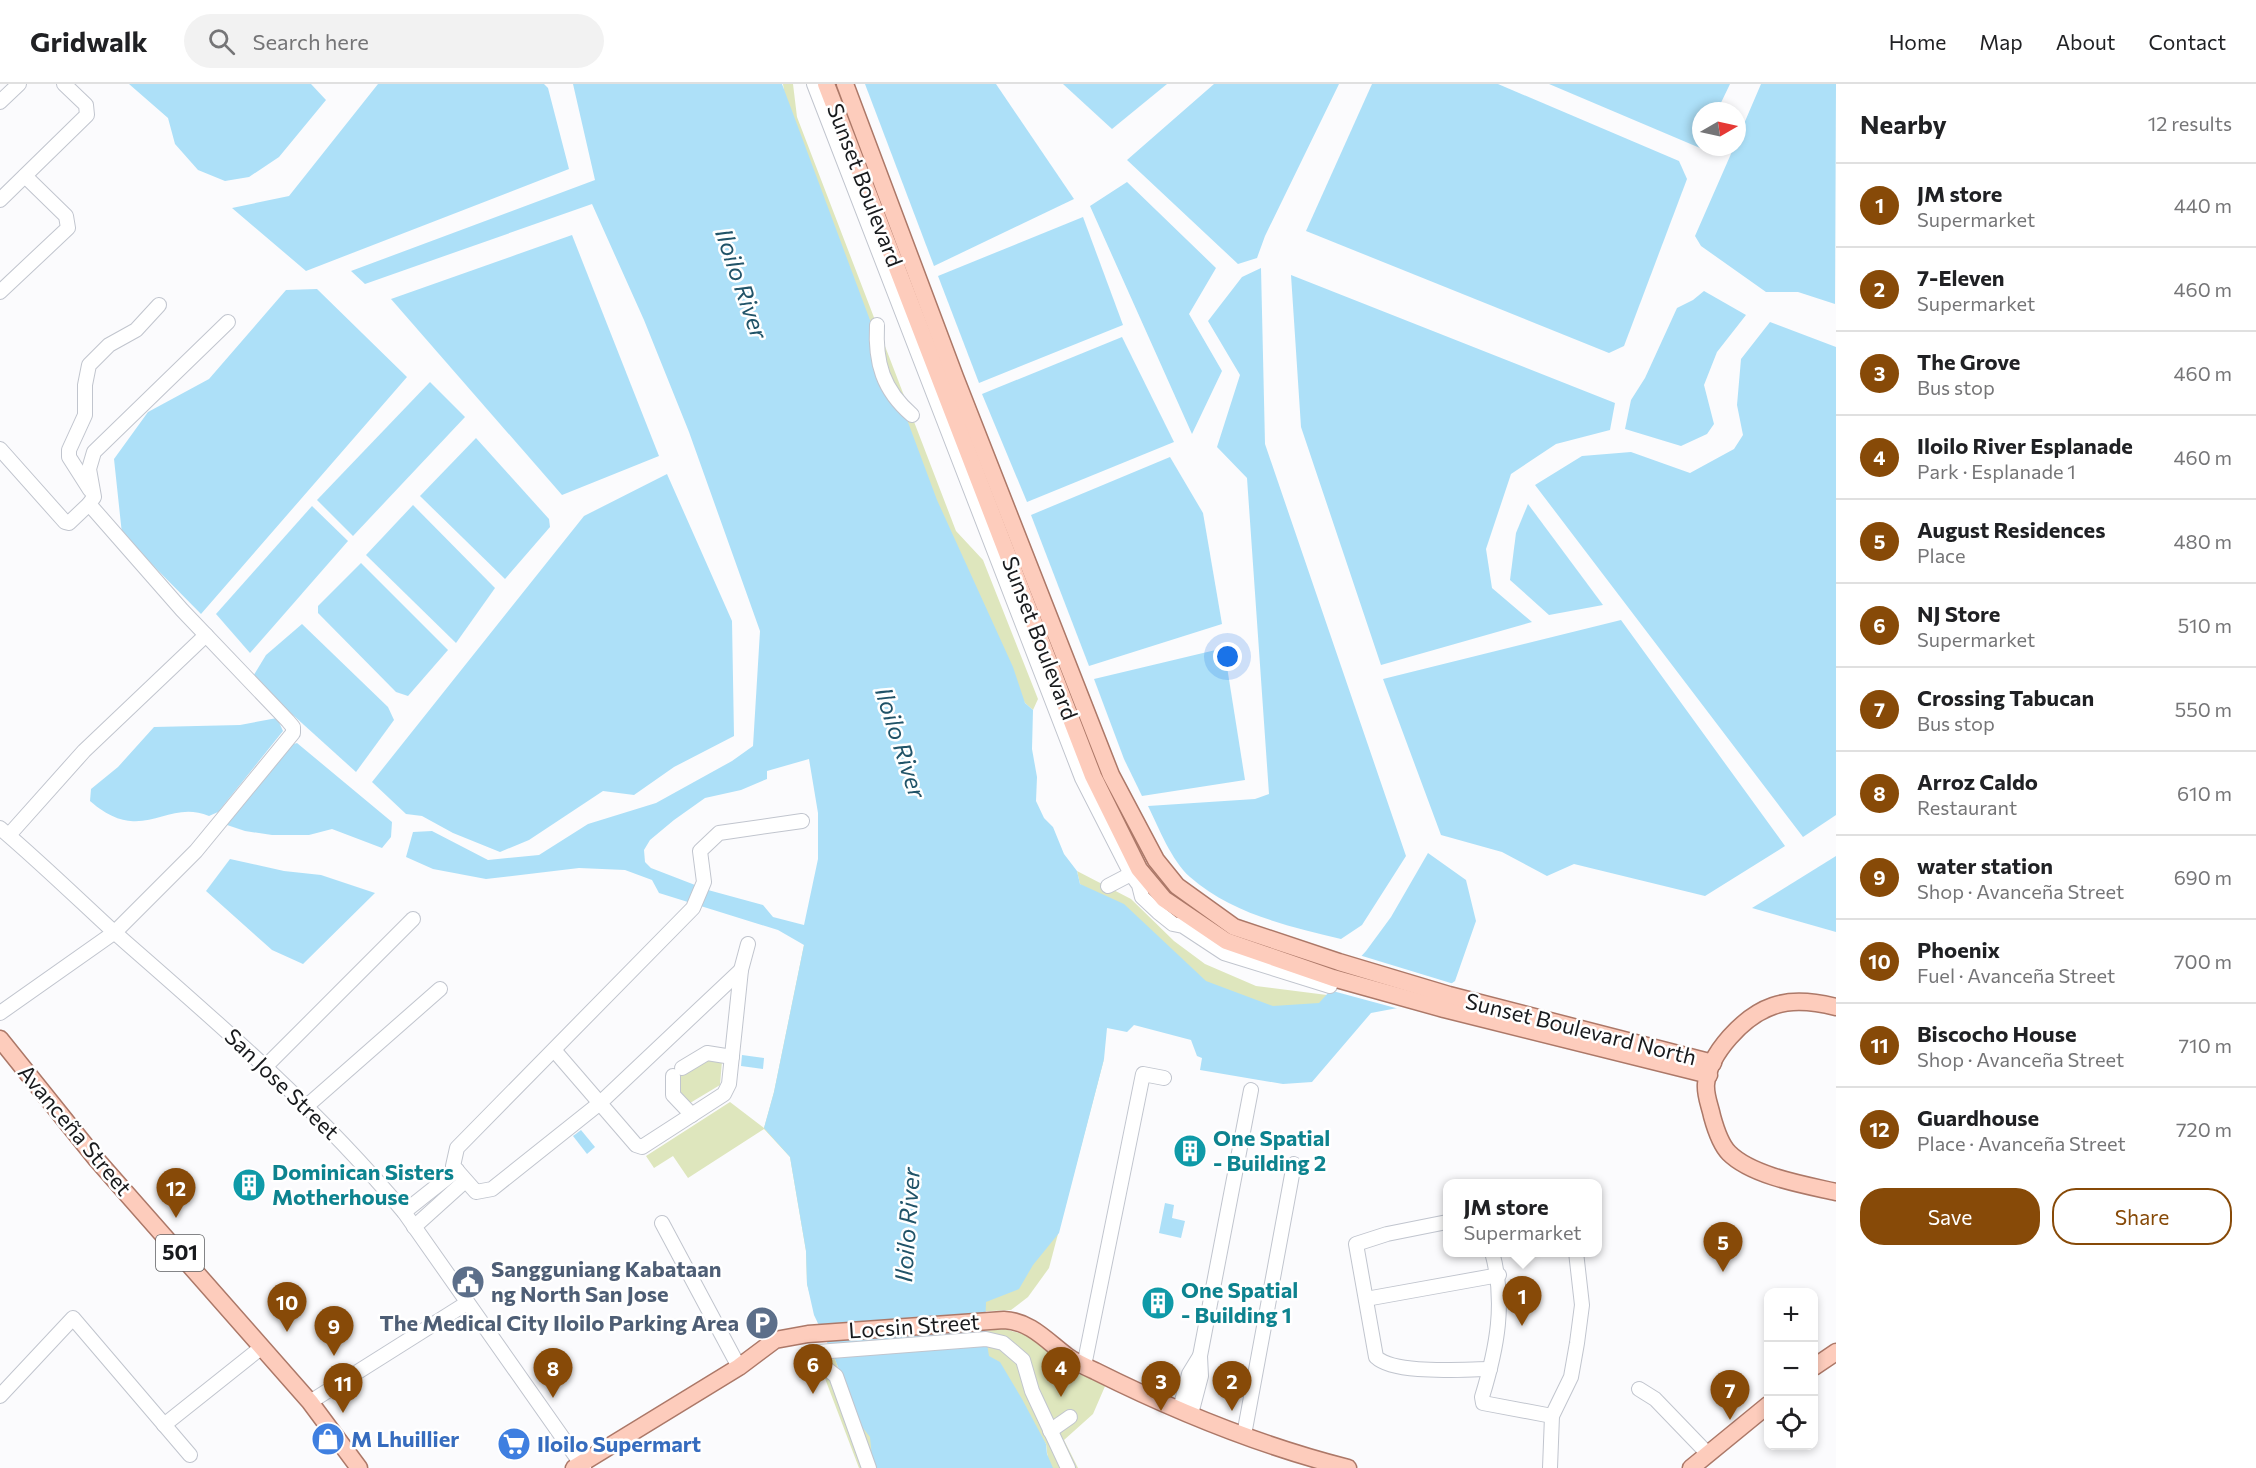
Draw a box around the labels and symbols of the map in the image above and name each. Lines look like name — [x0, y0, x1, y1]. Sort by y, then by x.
street label: Sunset Boulevard — [822, 99, 909, 270]
north arrow — [1692, 102, 1746, 156]
water label: Iloilo River — [710, 224, 775, 344]
street label: Sunset Boulevard — [997, 552, 1084, 723]
your location — [1213, 642, 1242, 671]
water label: Iloilo River — [870, 683, 933, 803]
street label: Sunset Boulevard North — [1463, 987, 1699, 1070]
street label: San Jose Street — [220, 1022, 345, 1145]
street label: Avanceña Street — [13, 1059, 138, 1201]
place label: One Spatial - Building 2 — [1213, 1124, 1330, 1176]
building icon: One Spatial - Building 2 — [1172, 1133, 1208, 1169]
place label: Dominican Sisters Motherhouse — [272, 1158, 454, 1210]
water label: Iloilo River — [888, 1165, 925, 1283]
building icon: Dominican Sisters Motherhouse — [231, 1167, 267, 1203]
pin: 12 — [156, 1168, 195, 1218]
pin: 5 — [1704, 1222, 1742, 1272]
road number: 501 — [156, 1235, 204, 1271]
place label: Sangguniang Kabataan ng North San Jose — [491, 1255, 722, 1307]
public building icon: Sangguniang Kabataan ng North San Jose — [450, 1264, 486, 1300]
place label: One Spatial - Building 1 — [1181, 1276, 1298, 1328]
pin: 1 — [1502, 1276, 1541, 1326]
pin: 10 — [268, 1282, 306, 1332]
building icon: One Spatial - Building 1 — [1140, 1285, 1176, 1321]
parking icon: The Medical City Iloilo Parking Area — [744, 1305, 780, 1341]
pin: 9 — [314, 1306, 354, 1356]
street label: Locsin Street — [848, 1307, 980, 1344]
place label: The Medical City Iloilo Parking Area — [379, 1309, 739, 1336]
pin: 6 — [794, 1344, 832, 1394]
pin: 8 — [534, 1348, 572, 1398]
pin: 4 — [1042, 1348, 1080, 1397]
pin: 3 — [1142, 1362, 1180, 1411]
pin: 2 — [1212, 1362, 1252, 1411]
pin: 11 — [324, 1364, 362, 1413]
pin: 7 — [1710, 1370, 1750, 1420]
shop icon: M Lhuillier — [310, 1421, 346, 1457]
place label: M Lhuillier — [351, 1425, 459, 1452]
supermarket icon: Iloilo Supermart — [496, 1426, 532, 1462]
place label: Iloilo Supermart — [537, 1430, 701, 1457]

